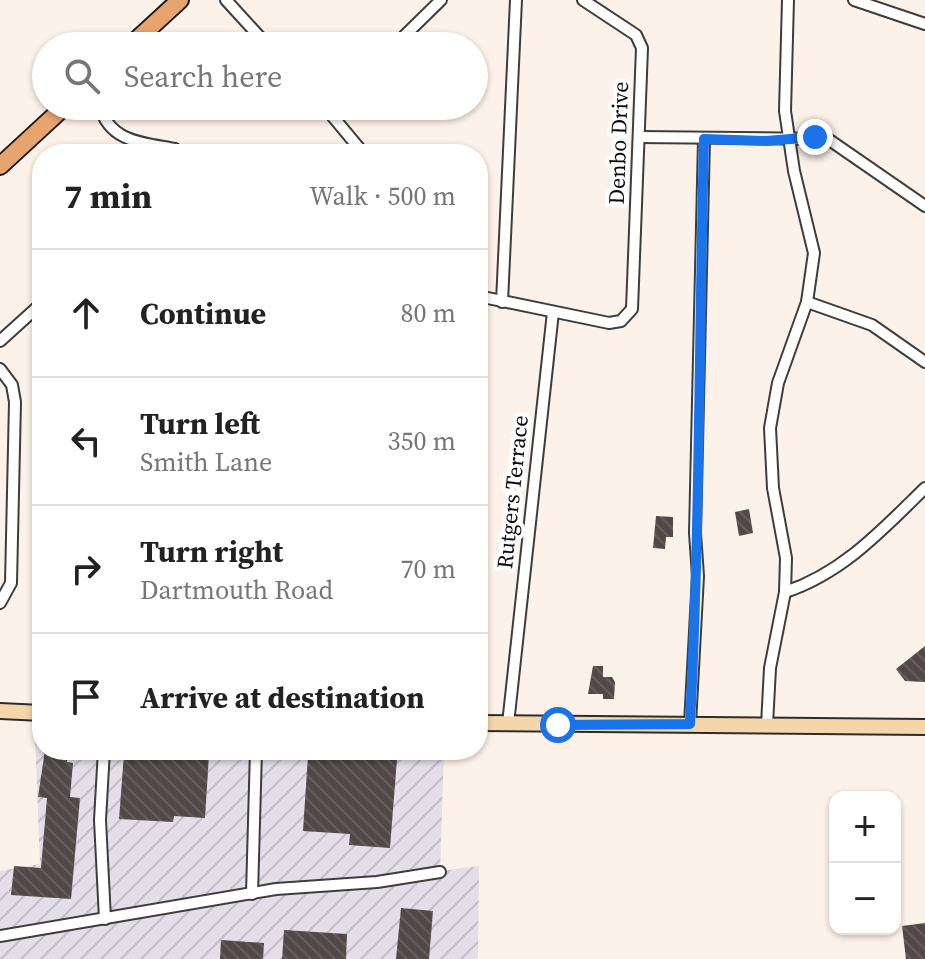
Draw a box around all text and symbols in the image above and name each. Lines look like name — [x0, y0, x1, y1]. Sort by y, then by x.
search box — [32, 32, 488, 120]
icon: search — [60, 54, 104, 98]
text: Search here — [124, 56, 282, 97]
street label: Denbo Drive — [601, 81, 635, 205]
route end — [797, 119, 833, 155]
text: 7 min — [64, 173, 152, 219]
text: Walk · 500 m — [309, 178, 456, 214]
icon: ahead — [64, 291, 108, 335]
text: Continue — [140, 293, 266, 334]
text: 80 m — [401, 295, 456, 331]
text: Turn left — [140, 403, 260, 444]
street label: Rutgers Terrace — [489, 414, 535, 570]
icon: left — [64, 419, 108, 463]
text: 350 m — [388, 423, 456, 459]
text: Smith Lane — [140, 444, 272, 480]
text: Turn right — [140, 531, 283, 572]
icon: right — [64, 547, 108, 591]
text: 70 m — [401, 551, 456, 587]
text: Dartmouth Road — [140, 572, 333, 608]
icon: arrive — [64, 675, 108, 719]
text: Arrive at destination — [140, 677, 425, 718]
route start — [540, 707, 576, 743]
map controls — [829, 791, 901, 935]
button: + — [829, 791, 901, 863]
button: − — [829, 863, 901, 935]

